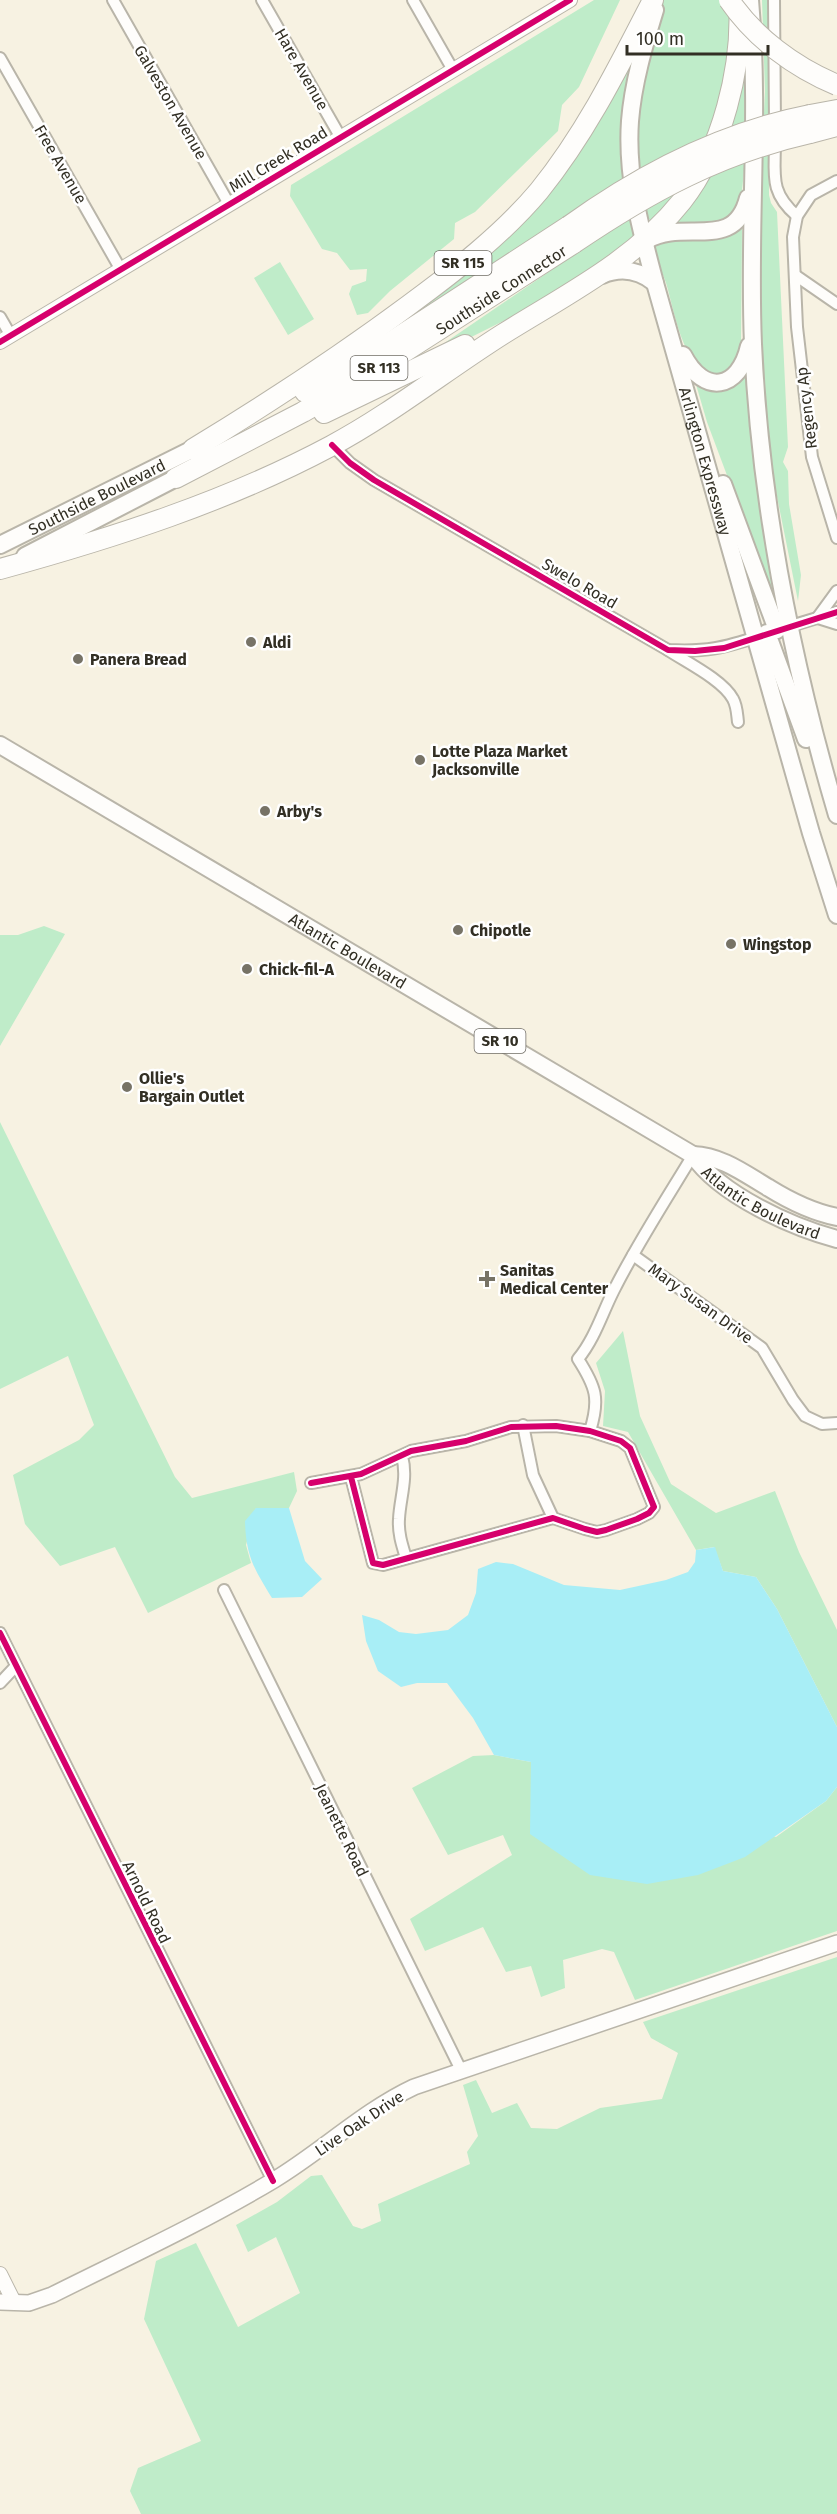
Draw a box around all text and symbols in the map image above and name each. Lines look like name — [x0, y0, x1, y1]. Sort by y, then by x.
scale bar — [627, 18, 768, 56]
street label: Hare Avenue — [270, 25, 333, 114]
text: 100 m — [636, 28, 684, 50]
street label: Galveston Avenue — [130, 42, 211, 163]
street label: Free Avenue — [30, 121, 91, 207]
street label: Mill Creek Road — [225, 123, 331, 196]
street label: Southside Connector — [433, 241, 571, 339]
road number: SR 115 — [434, 251, 492, 275]
road number: SR 113 — [350, 356, 407, 380]
street label: Regency Ap — [792, 366, 821, 450]
street label: Arlington Expressway — [675, 385, 735, 538]
street label: Southside Boulevard — [25, 455, 168, 539]
street label: Swelo Road — [539, 554, 621, 613]
place label: Aldi — [262, 633, 291, 652]
marker: Aldi — [244, 635, 258, 649]
place label: Panera Bread — [90, 650, 187, 669]
marker: Panera Bread — [71, 652, 85, 666]
place label: Lotte Plaza Market Jacksonville — [431, 742, 569, 779]
marker: Lotte Plaza Market Jacksonville — [413, 753, 427, 767]
place label: Arby's — [276, 802, 322, 821]
marker: Arby's — [258, 804, 272, 818]
street label: Atlantic Boulevard — [285, 909, 410, 993]
place label: Chipotle — [470, 921, 531, 940]
marker: Chipotle — [451, 923, 465, 937]
place label: Wingstop — [743, 935, 811, 954]
marker: Wingstop — [724, 937, 738, 951]
place label: Chick-fil-A — [259, 960, 335, 979]
marker: Chick-fil-A — [240, 962, 254, 976]
road number: SR 10 — [474, 1029, 526, 1053]
place label: Ollie's Bargain Outlet — [139, 1069, 245, 1106]
marker: Ollie's Bargain Outlet — [120, 1080, 134, 1094]
street label: Atlantic Boulevard — [698, 1163, 823, 1243]
street label: Mary Susan Drive — [645, 1259, 757, 1348]
place label: Sanitas Medical Center — [500, 1261, 609, 1298]
marker: Sanitas Medical Center — [478, 1270, 496, 1288]
street label: Jeanette Road — [311, 1780, 372, 1880]
street label: Arnold Road — [118, 1858, 175, 1947]
street label: Live Oak Drive — [311, 2087, 407, 2160]

